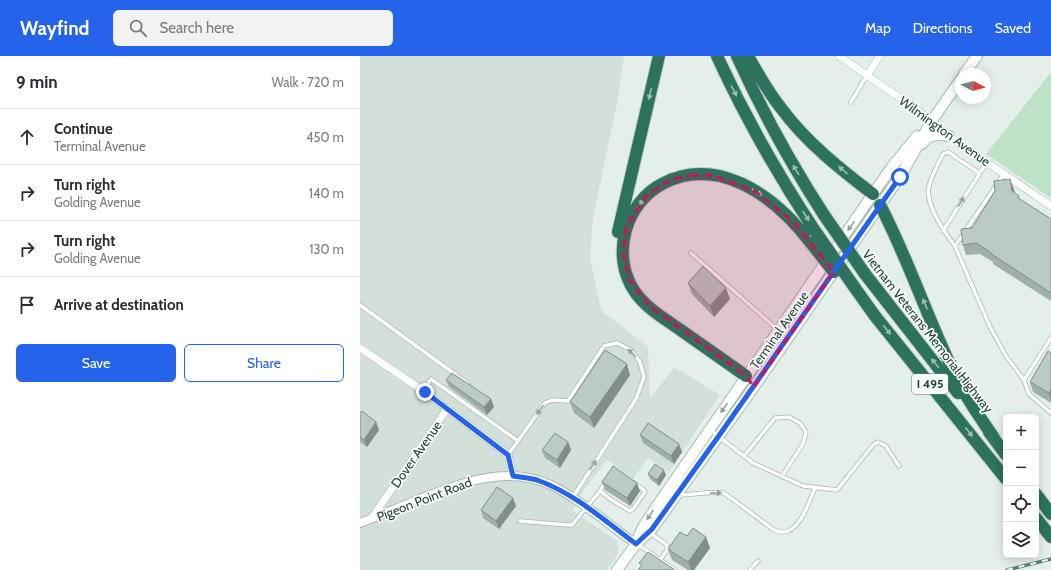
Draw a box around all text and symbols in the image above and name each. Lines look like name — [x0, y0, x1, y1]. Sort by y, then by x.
search box — [113, 10, 393, 46]
text: Wayfind — [20, 17, 89, 40]
icon: search — [127, 17, 149, 39]
text: Search here — [159, 19, 234, 37]
text: Map — [865, 19, 891, 37]
text: Directions — [913, 19, 973, 37]
text: Saved — [995, 19, 1031, 37]
north arrow — [955, 68, 991, 104]
text: 9 min — [16, 72, 58, 92]
text: Walk · 720 m — [271, 74, 344, 90]
one-way arrow — [730, 85, 737, 97]
one-way arrow — [646, 88, 652, 100]
street label: Wilmington Avenue — [896, 93, 994, 170]
text: Continue — [54, 120, 113, 138]
icon: ahead — [16, 126, 38, 148]
text: 450 m — [306, 129, 344, 145]
text: Terminal Avenue — [54, 138, 146, 154]
one-way arrow — [793, 164, 800, 176]
one-way arrow — [838, 165, 848, 174]
route start — [891, 168, 909, 186]
text: Turn right — [54, 176, 115, 194]
icon: right — [16, 182, 38, 204]
text: 140 m — [309, 185, 344, 201]
one-way arrow — [752, 188, 762, 196]
text: Golding Avenue — [54, 194, 141, 210]
one-way arrow — [958, 196, 965, 208]
one-way arrow — [636, 198, 644, 209]
one-way arrow — [802, 211, 810, 221]
one-way arrow — [847, 221, 855, 231]
text: Turn right — [54, 232, 115, 250]
icon: right — [16, 238, 38, 260]
text: 130 m — [309, 241, 344, 257]
street label: Vietnam Veterans Memorial Highway — [859, 246, 997, 416]
text: Golding Avenue — [54, 250, 141, 266]
street label: Terminal Avenue — [746, 288, 812, 372]
icon: arrive — [16, 294, 38, 316]
text: Arrive at destination — [54, 296, 184, 314]
one-way arrow — [921, 298, 927, 310]
one-way arrow — [883, 325, 891, 336]
button: Save — [16, 344, 176, 382]
button: Share — [184, 344, 344, 382]
one-way arrow — [628, 348, 637, 358]
one-way arrow — [931, 358, 939, 369]
road number: I 495 — [912, 374, 948, 394]
route end — [416, 383, 434, 401]
one-way arrow — [720, 403, 728, 414]
one-way arrow — [536, 405, 544, 415]
map controls — [1003, 414, 1039, 558]
button: + — [1003, 414, 1039, 450]
street label: Dover Avenue — [387, 417, 445, 490]
one-way arrow — [964, 426, 973, 437]
button: − — [1003, 450, 1039, 486]
one-way arrow — [590, 459, 597, 471]
street label: Pigeon Point Road — [374, 474, 474, 524]
button: locate — [1003, 486, 1039, 522]
one-way arrow — [709, 490, 722, 496]
one-way arrow — [647, 510, 654, 521]
button: layers — [1003, 522, 1039, 558]

